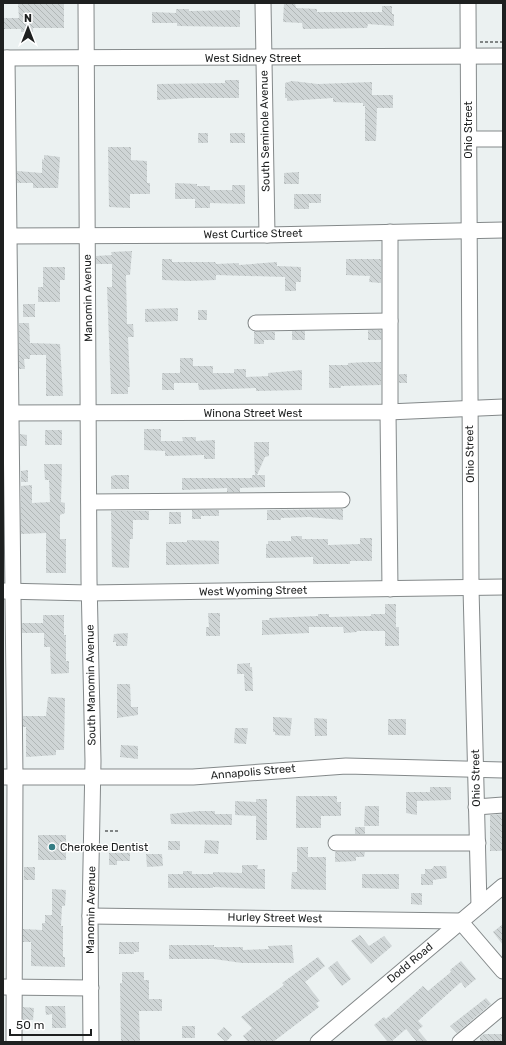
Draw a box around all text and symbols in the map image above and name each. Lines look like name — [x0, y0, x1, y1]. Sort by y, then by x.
north arrow — [8, 8, 48, 48]
text: N — [24, 12, 32, 25]
street label: West Sidney Street — [205, 52, 302, 65]
street label: South Seminole Avenue — [257, 70, 273, 192]
street label: Ohio Street — [462, 100, 475, 159]
street label: West Curtice Street — [203, 227, 303, 241]
street label: Manomin Avenue — [81, 254, 95, 342]
street label: Winona Street West — [204, 407, 303, 420]
street label: Ohio Street — [463, 424, 477, 483]
street label: West Wyoming Street — [199, 584, 308, 598]
street label: South Manomin Avenue — [83, 624, 99, 746]
street label: Ohio Street — [469, 748, 483, 807]
street label: Annapolis Street — [210, 762, 297, 782]
place label: Cherokee Dentist — [60, 841, 149, 854]
marker: Cherokee Dentist — [47, 842, 57, 852]
street label: Manomin Avenue — [84, 866, 98, 954]
street label: Hurley Street West — [228, 911, 323, 925]
street label: Dodd Road — [384, 940, 436, 986]
scale bar — [10, 1011, 91, 1037]
text: 50 m — [16, 1018, 44, 1032]

